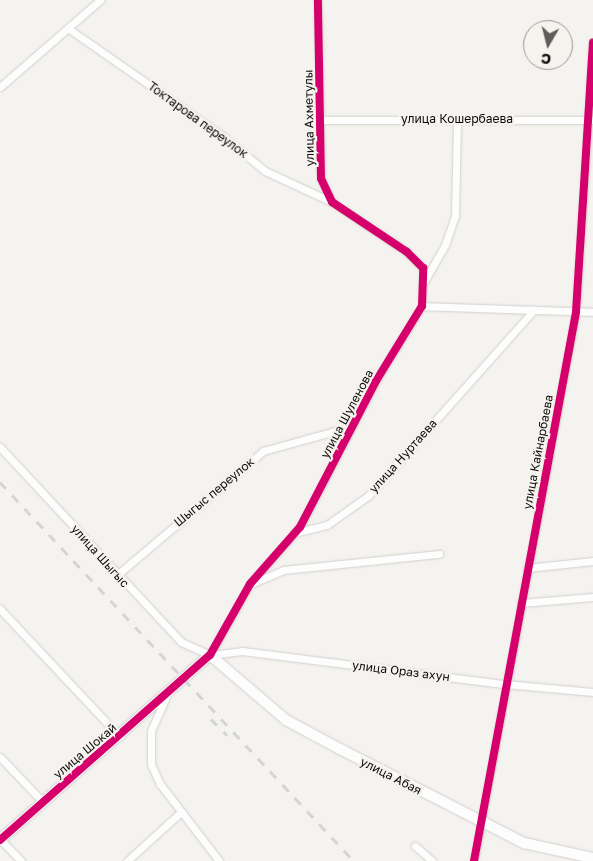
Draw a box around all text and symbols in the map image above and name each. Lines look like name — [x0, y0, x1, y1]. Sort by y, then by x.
north arrow — [523, 20, 573, 70]
text: С — [540, 50, 552, 68]
street label: улица Ахметулы — [301, 69, 317, 167]
street label: Токтарова переулок — [145, 79, 251, 161]
street label: улица Кошербаева — [401, 112, 513, 126]
street label: улица Шуленова — [318, 367, 376, 461]
street label: улица Кайнарбаева — [520, 393, 556, 511]
street label: улица Нуртаева — [366, 416, 440, 496]
street label: Шыгыс переулок — [171, 454, 257, 530]
street label: улица Шыгыс — [68, 522, 132, 590]
street label: улица Ораз ахун — [351, 658, 451, 684]
street label: улица Шокай — [51, 720, 119, 782]
street label: улица Абая — [358, 754, 424, 798]

